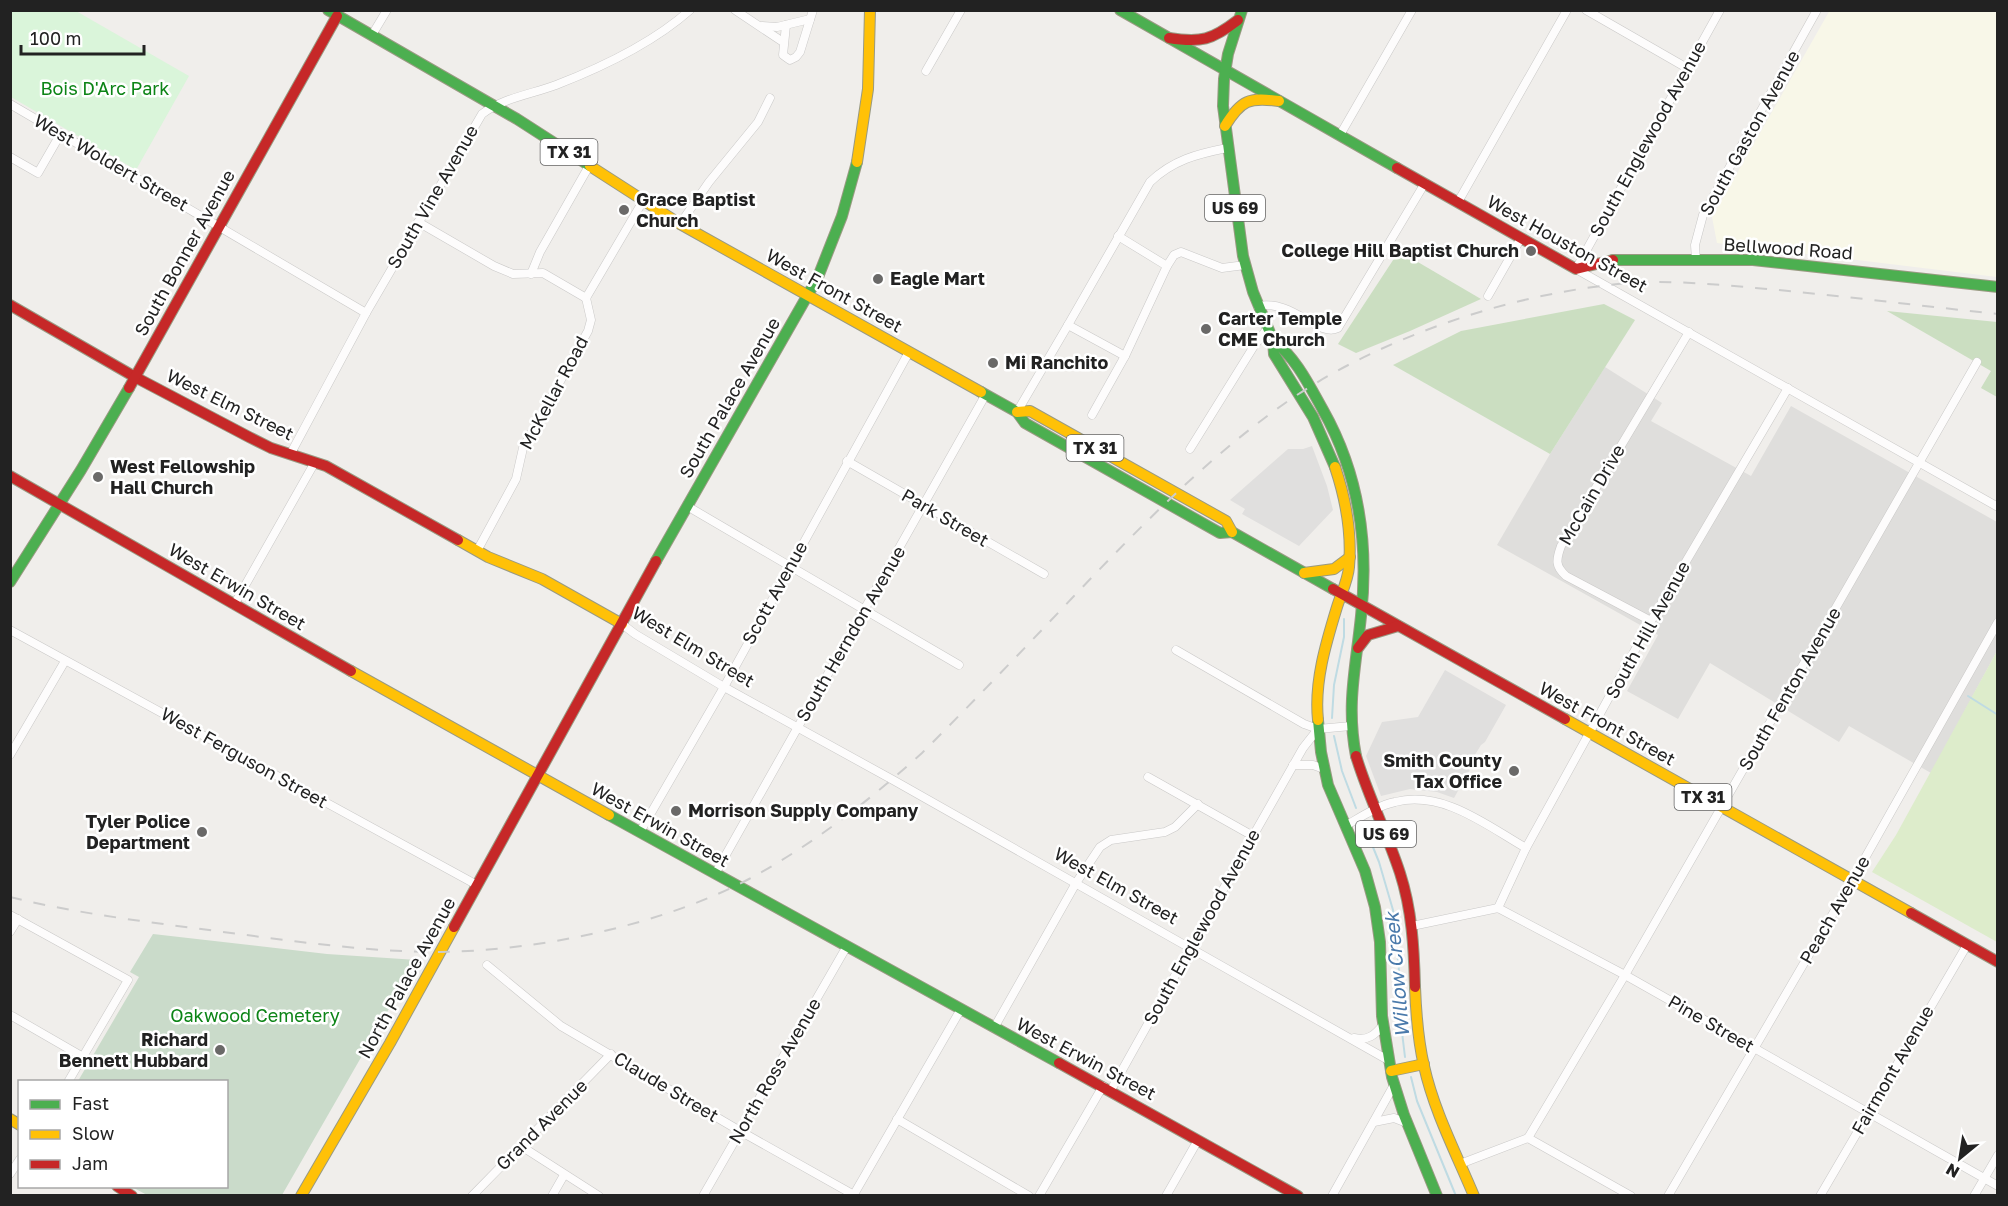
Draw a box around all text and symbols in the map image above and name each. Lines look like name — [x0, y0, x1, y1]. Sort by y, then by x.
scale bar — [21, 18, 144, 56]
text: 100 m — [30, 27, 81, 49]
street label: South Englewood Avenue — [1584, 37, 1710, 240]
street label: South Gaston Avenue — [1695, 46, 1804, 219]
park label: Bois D'Arc Park — [40, 77, 170, 99]
street label: West Woldert Street — [30, 109, 193, 215]
street label: South Vine Avenue — [382, 121, 482, 272]
road number: TX 31 — [540, 139, 598, 165]
street label: South Bonner Avenue — [129, 166, 239, 339]
place label: Grace Baptist Church — [636, 188, 755, 231]
street label: West Houston Street — [1483, 190, 1652, 296]
road number: US 69 — [1205, 195, 1265, 221]
marker: Grace Baptist Church — [617, 203, 631, 217]
street label: Bellwood Road — [1723, 233, 1853, 263]
place label: College Hill Baptist Church — [1281, 239, 1519, 261]
street label: West Front Street — [762, 244, 906, 337]
marker: College Hill Baptist Church — [1524, 244, 1538, 258]
place label: Eagle Mart — [890, 267, 985, 289]
marker: Eagle Mart — [871, 272, 885, 286]
place label: Carter Temple CME Church — [1218, 307, 1343, 350]
street label: South Palace Avenue — [674, 313, 784, 482]
marker: Carter Temple CME Church — [1199, 322, 1213, 336]
street label: McKellar Road — [514, 332, 592, 453]
place label: Mi Ranchito — [1005, 351, 1108, 373]
marker: Mi Ranchito — [986, 356, 1000, 370]
street label: West Elm Street — [163, 364, 298, 444]
road number: TX 31 — [1066, 435, 1124, 461]
street label: McCain Drive — [1553, 440, 1629, 549]
place label: West Fellowship Hall Church — [110, 455, 255, 498]
marker: West Fellowship Hall Church — [91, 470, 105, 484]
street label: Park Street — [898, 483, 993, 551]
street label: Scott Avenue — [737, 537, 811, 648]
street label: West Erwin Street — [165, 538, 310, 634]
street label: South Herndon Avenue — [791, 542, 909, 725]
street label: South Hill Avenue — [1600, 557, 1694, 702]
street label: West Elm Street — [628, 601, 759, 691]
street label: South Fenton Avenue — [1733, 603, 1845, 774]
street label: West Front Street — [1535, 677, 1679, 770]
street label: West Ferguson Street — [157, 702, 332, 812]
place label: Smith County Tax Office — [1383, 749, 1502, 792]
marker: Smith County Tax Office — [1507, 764, 1521, 778]
street label: West Erwin Street — [587, 777, 734, 871]
road number: TX 31 — [1674, 784, 1732, 810]
place label: Morrison Supply Company — [688, 799, 918, 821]
marker: Morrison Supply Company — [669, 804, 683, 818]
place label: Tyler Police Department — [86, 810, 190, 853]
road number: US 69 — [1356, 821, 1416, 847]
marker: Tyler Police Department — [195, 825, 209, 839]
street label: South Englewood Avenue — [1138, 825, 1264, 1028]
street label: West Elm Street — [1050, 842, 1182, 928]
street label: Peach Avenue — [1794, 852, 1874, 967]
street label: North Palace Avenue — [353, 893, 460, 1062]
water label: Willow Creek — [1378, 909, 1413, 1039]
street label: Pine Street — [1664, 990, 1759, 1057]
street label: North Ross Avenue — [723, 994, 825, 1147]
street label: Fairmont Avenue — [1846, 1001, 1938, 1138]
park label: Oakwood Cemetery — [170, 1004, 340, 1026]
street label: West Erwin Street — [1013, 1012, 1160, 1104]
place label: Richard Bennett Hubbard — [59, 1028, 208, 1071]
marker: Richard Bennett Hubbard — [213, 1043, 227, 1057]
street label: Claude Street — [610, 1046, 723, 1126]
street label: Grand Avenue — [491, 1074, 591, 1174]
legend — [18, 1080, 228, 1188]
text: Fast — [72, 1092, 109, 1114]
text: Slow — [72, 1122, 115, 1144]
north arrow — [1930, 1128, 1990, 1188]
text: Jam — [72, 1152, 108, 1174]
text: N — [1942, 1159, 1963, 1183]

